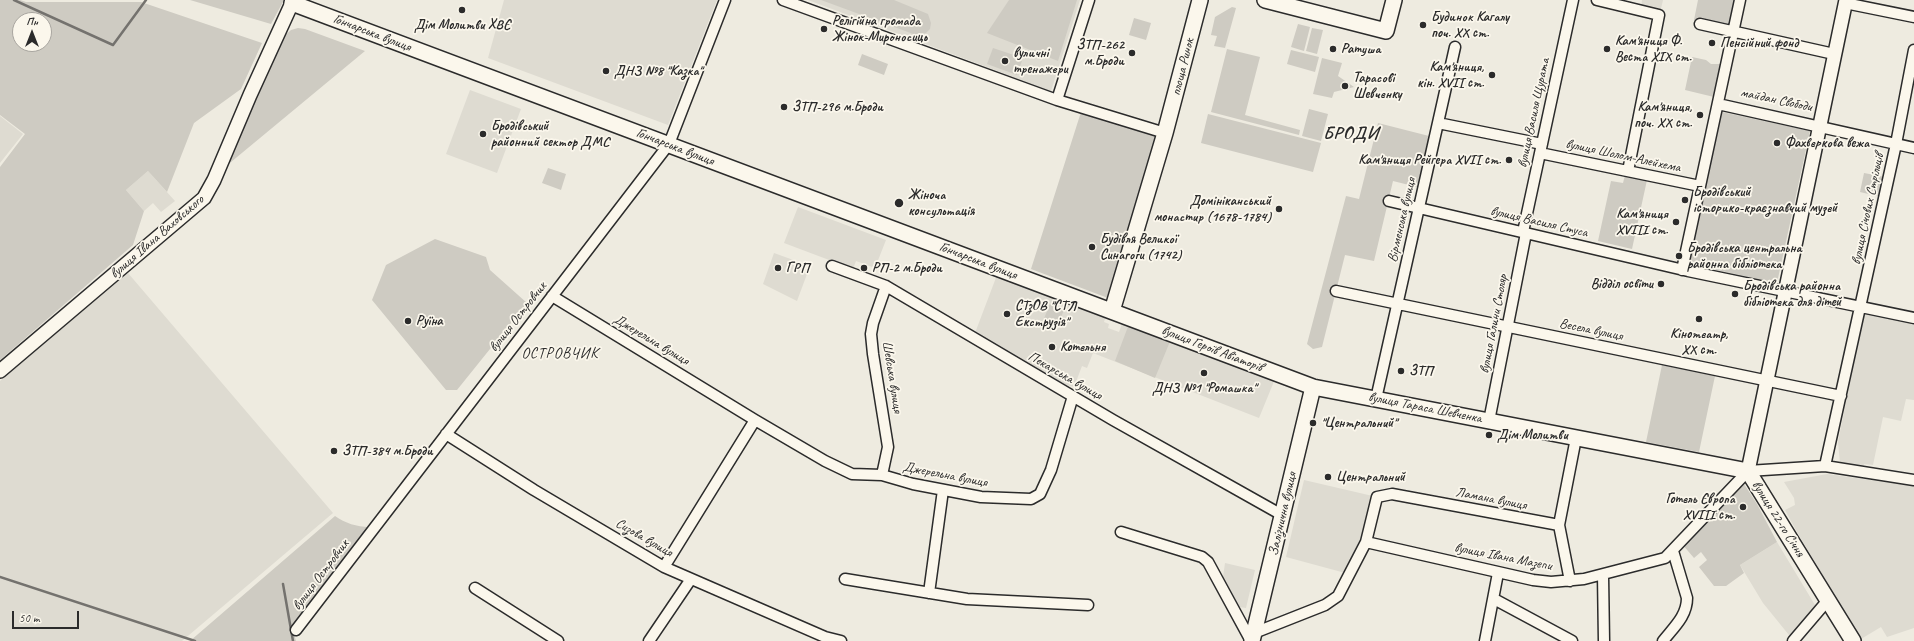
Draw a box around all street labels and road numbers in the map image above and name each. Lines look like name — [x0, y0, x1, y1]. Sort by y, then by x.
street label: Гончарська вулиця — [331, 10, 413, 56]
street label: площа Ринок — [1168, 37, 1198, 97]
street label: вулиця Василя Щурата — [1514, 57, 1554, 169]
street label: майдан Свободи — [1739, 84, 1813, 116]
street label: Гончарська вулиця — [634, 124, 716, 170]
street label: вулиця Шолом-Алейхема — [1564, 136, 1682, 176]
street label: вулиця Січових Стрільців — [1848, 152, 1888, 266]
street label: Вірменська вулиця — [1384, 176, 1420, 264]
street label: вулиця Івана Ваховського — [107, 192, 207, 282]
street label: вулиця Василя Стуса — [1489, 203, 1589, 241]
street label: Гончарська вулиця — [937, 238, 1019, 284]
street label: вулиця Галини Столяр — [1476, 273, 1512, 375]
street label: вулиця Островчик — [485, 279, 551, 355]
street label: Джерельна вулиця — [610, 311, 692, 369]
street label: Весела вулиця — [1558, 315, 1624, 345]
street label: вулиця Героїв Авіаторів — [1159, 322, 1265, 376]
street label: Шевська вулиця — [878, 340, 906, 414]
street label: Пекарська вулиця — [1025, 348, 1105, 404]
street label: вулиця Тараса Шевченка — [1367, 389, 1483, 427]
street label: Джерельна вулиця — [901, 459, 989, 491]
street label: Залізнична вулиця — [1265, 471, 1301, 557]
street label: вулиця 22-го Січня — [1748, 478, 1808, 560]
street label: Ламана вулиця — [1454, 484, 1528, 514]
street label: Сизова вулиця — [612, 515, 676, 561]
street label: вулиця Островчик — [289, 536, 353, 614]
street label: вулиця Івана Мазепи — [1453, 539, 1553, 575]

